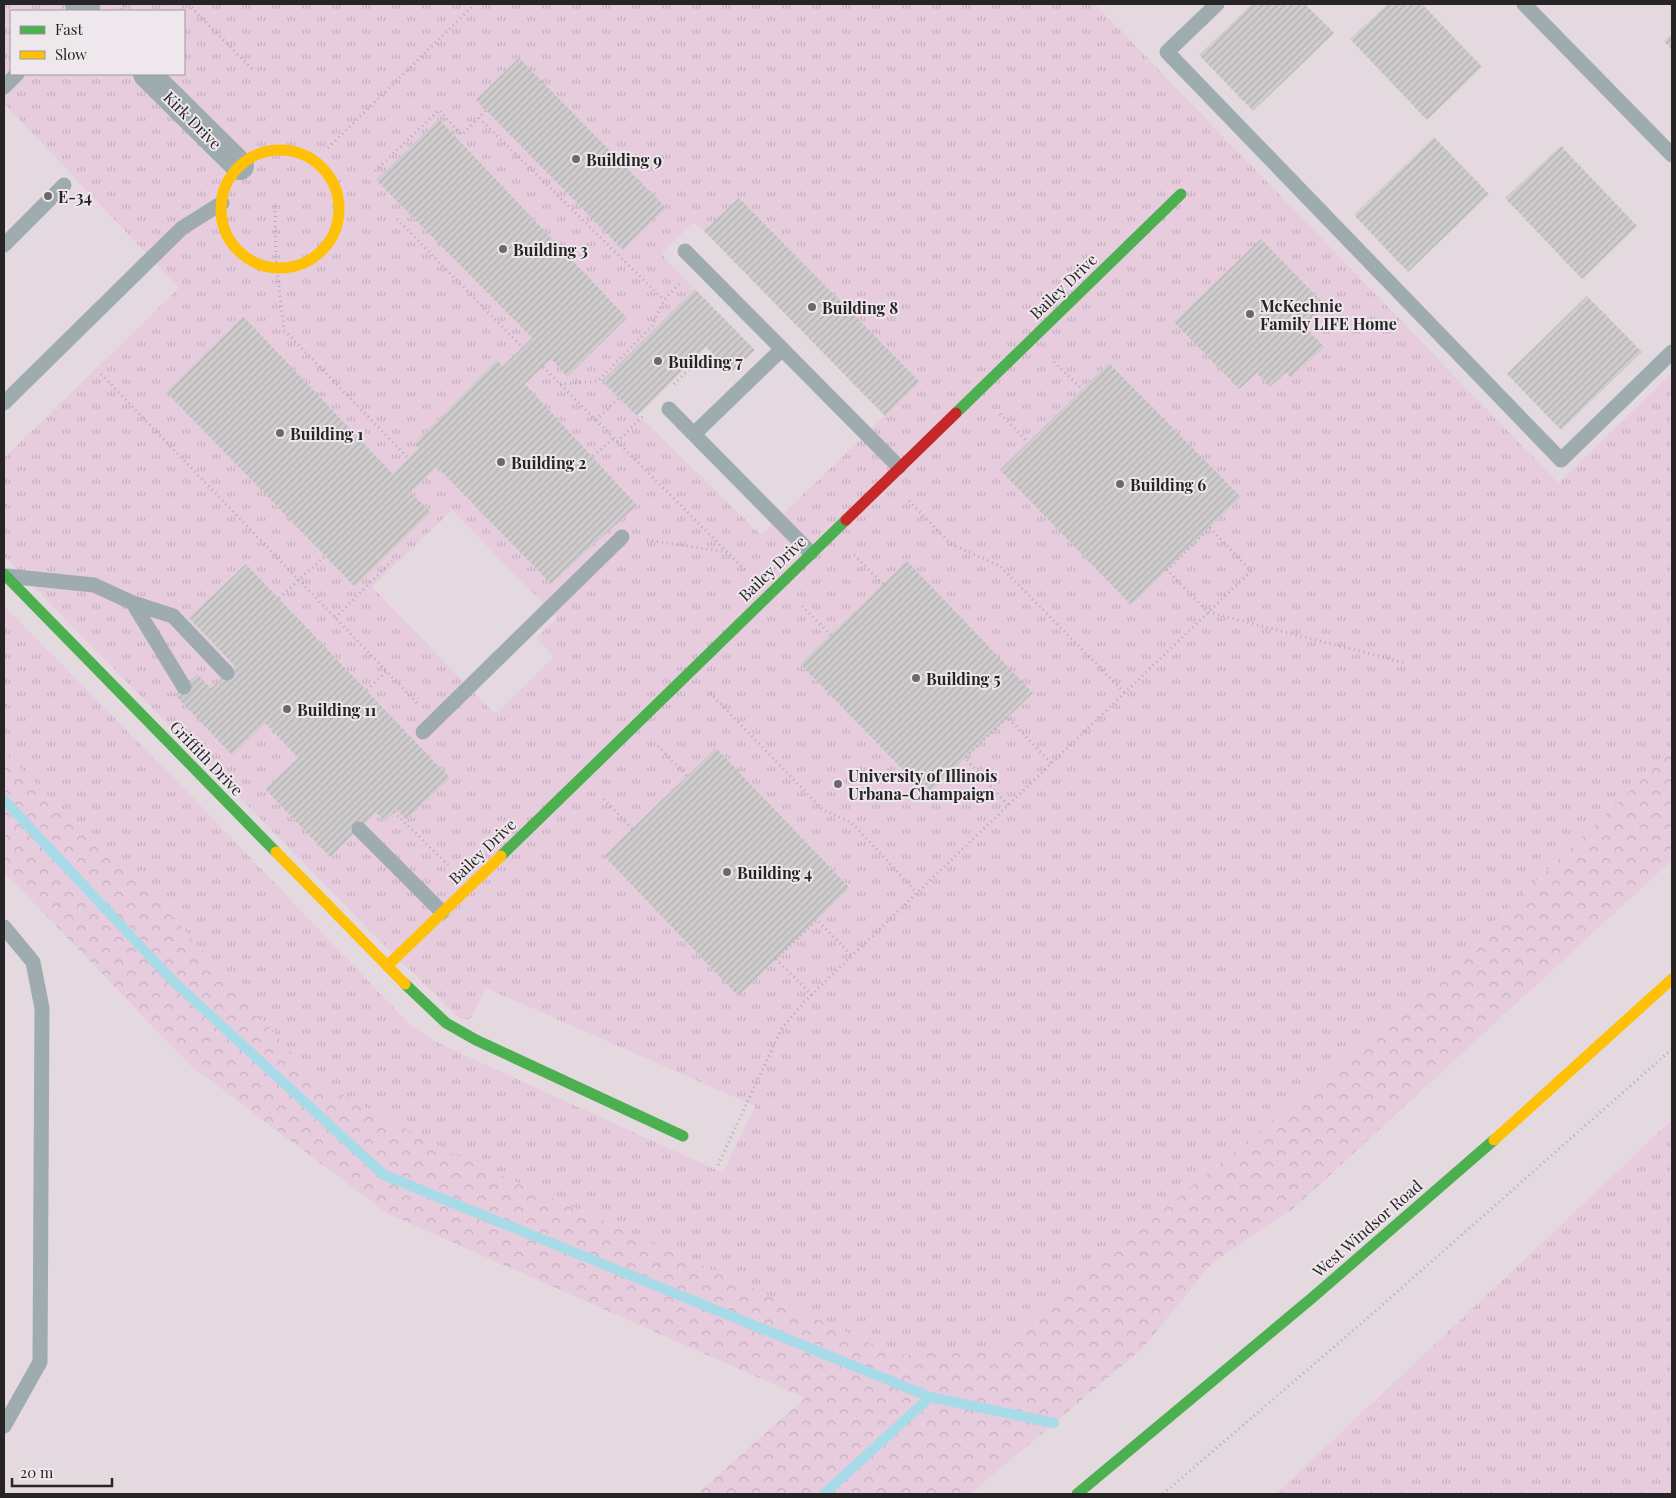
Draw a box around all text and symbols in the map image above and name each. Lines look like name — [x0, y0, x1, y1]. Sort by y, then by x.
legend — [10, 10, 185, 75]
text: Fast — [55, 19, 84, 39]
text: Slow — [55, 44, 87, 64]
street label: Kirk Drive — [160, 87, 226, 153]
place label: Building 9 — [586, 149, 662, 170]
marker: Building 9 — [570, 153, 582, 165]
place label: E-34 — [58, 186, 92, 207]
marker: E-34 — [42, 190, 54, 202]
place label: Building 3 — [513, 239, 588, 260]
marker: Building 3 — [497, 243, 509, 255]
street label: Bailey Drive — [1025, 249, 1101, 323]
place label: McKechnie Family LIFE Home — [1260, 295, 1397, 334]
place label: Building 8 — [822, 297, 898, 318]
marker: Building 8 — [806, 301, 818, 313]
marker: McKechnie Family LIFE Home — [1244, 308, 1256, 320]
place label: Building 7 — [668, 351, 743, 372]
marker: Building 7 — [652, 355, 664, 367]
place label: Building 1 — [290, 423, 363, 444]
marker: Building 1 — [274, 427, 286, 439]
place label: Building 2 — [511, 452, 586, 473]
marker: Building 2 — [495, 456, 507, 468]
place label: Building 6 — [1130, 474, 1206, 495]
marker: Building 6 — [1114, 478, 1126, 490]
street label: Bailey Drive — [734, 531, 810, 605]
place label: Building 5 — [926, 668, 1001, 689]
marker: Building 5 — [910, 672, 922, 684]
place label: Building 11 — [297, 699, 376, 720]
marker: Building 11 — [281, 703, 293, 715]
street label: Griffith Drive — [166, 716, 248, 800]
place label: University of Illinois Urbana-Champaign — [848, 765, 997, 804]
marker: University of Illinois Urbana-Champaign — [832, 778, 844, 790]
street label: Bailey Drive — [444, 814, 520, 888]
place label: Building 4 — [737, 862, 812, 883]
marker: Building 4 — [721, 866, 733, 878]
street label: West Windsor Road — [1307, 1175, 1426, 1282]
scale bar — [12, 1456, 112, 1488]
text: 20 m — [20, 1462, 54, 1482]

